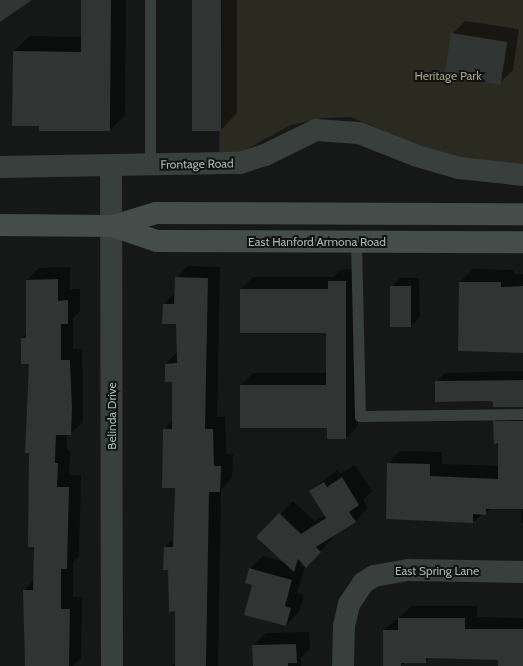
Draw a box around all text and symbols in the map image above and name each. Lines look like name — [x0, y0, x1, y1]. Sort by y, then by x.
park label: Heritage Park — [414, 69, 482, 83]
street label: Frontage Road — [160, 156, 234, 172]
street label: East Hanford Armona Road — [248, 235, 386, 249]
street label: Belinda Drive — [105, 382, 119, 450]
street label: East Spring Lane — [395, 564, 479, 578]

